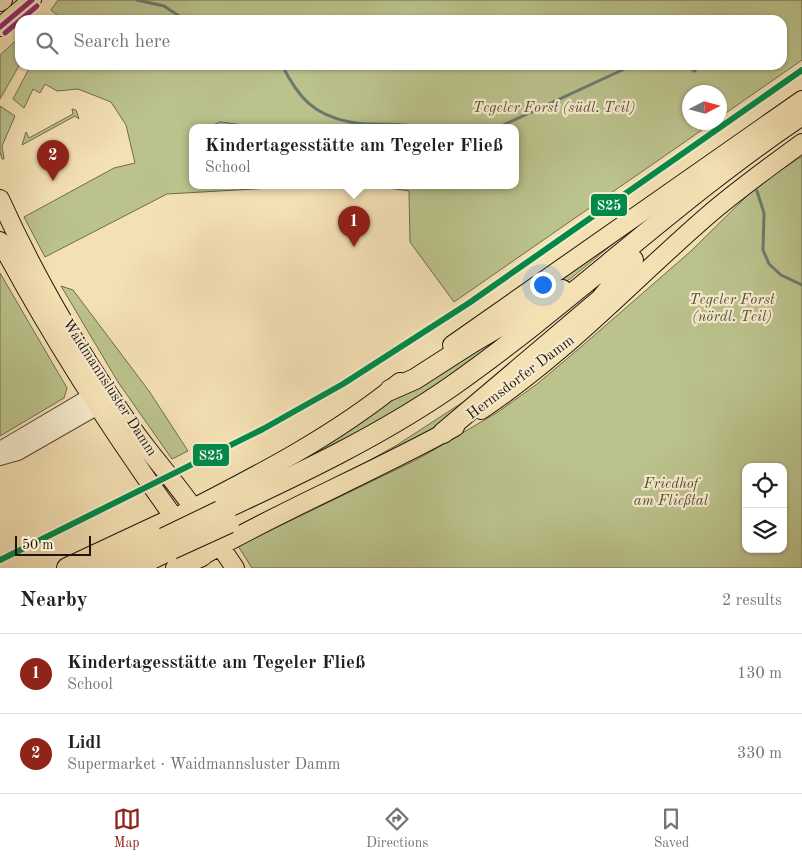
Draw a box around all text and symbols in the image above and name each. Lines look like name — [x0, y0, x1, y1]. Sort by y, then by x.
search box — [15, 15, 787, 70]
icon: search — [33, 29, 61, 57]
text: Search here — [73, 33, 170, 52]
north arrow — [682, 85, 727, 130]
park label: Tegeler Forst (südl. Teil) — [473, 100, 635, 116]
popup — [189, 124, 519, 189]
text: Kindertagesstätte am Tegeler Fließ — [205, 137, 503, 156]
pin: 2 — [37, 140, 69, 181]
text: School — [205, 160, 251, 176]
line badge: S25 — [590, 193, 628, 217]
text: S25 — [597, 199, 621, 213]
pin: 1 — [338, 206, 370, 247]
your location — [530, 272, 556, 298]
park label: Tegeler Forst (nördl. Teil) — [689, 293, 775, 325]
street label: Waidmannsluster Damm — [59, 317, 159, 459]
street label: Hermsdorfer Damm — [465, 333, 577, 423]
line badge: S25 — [192, 443, 230, 467]
text: S25 — [199, 449, 223, 463]
map controls — [742, 463, 787, 553]
button: locate — [742, 463, 787, 508]
park label: Friedhof am Fließtal — [634, 477, 709, 509]
button: layers — [742, 508, 787, 553]
scale bar — [15, 533, 91, 556]
text: 50 m — [22, 538, 53, 552]
text: Nearby — [20, 590, 88, 611]
text: 2 results — [722, 593, 782, 609]
text: Kindertagesstätte am Tegeler Fließ — [67, 654, 366, 673]
text: 1 — [31, 666, 41, 682]
text: 130 m — [737, 666, 782, 682]
text: School — [67, 677, 113, 693]
text: Lidl — [67, 734, 101, 753]
text: 2 — [31, 746, 41, 762]
text: 330 m — [737, 746, 782, 762]
text: Supermarket · Waidmannsluster Damm — [67, 757, 340, 773]
tab: Map — [113, 805, 141, 852]
tab: Directions — [366, 805, 428, 852]
tab: Saved — [654, 805, 689, 852]

